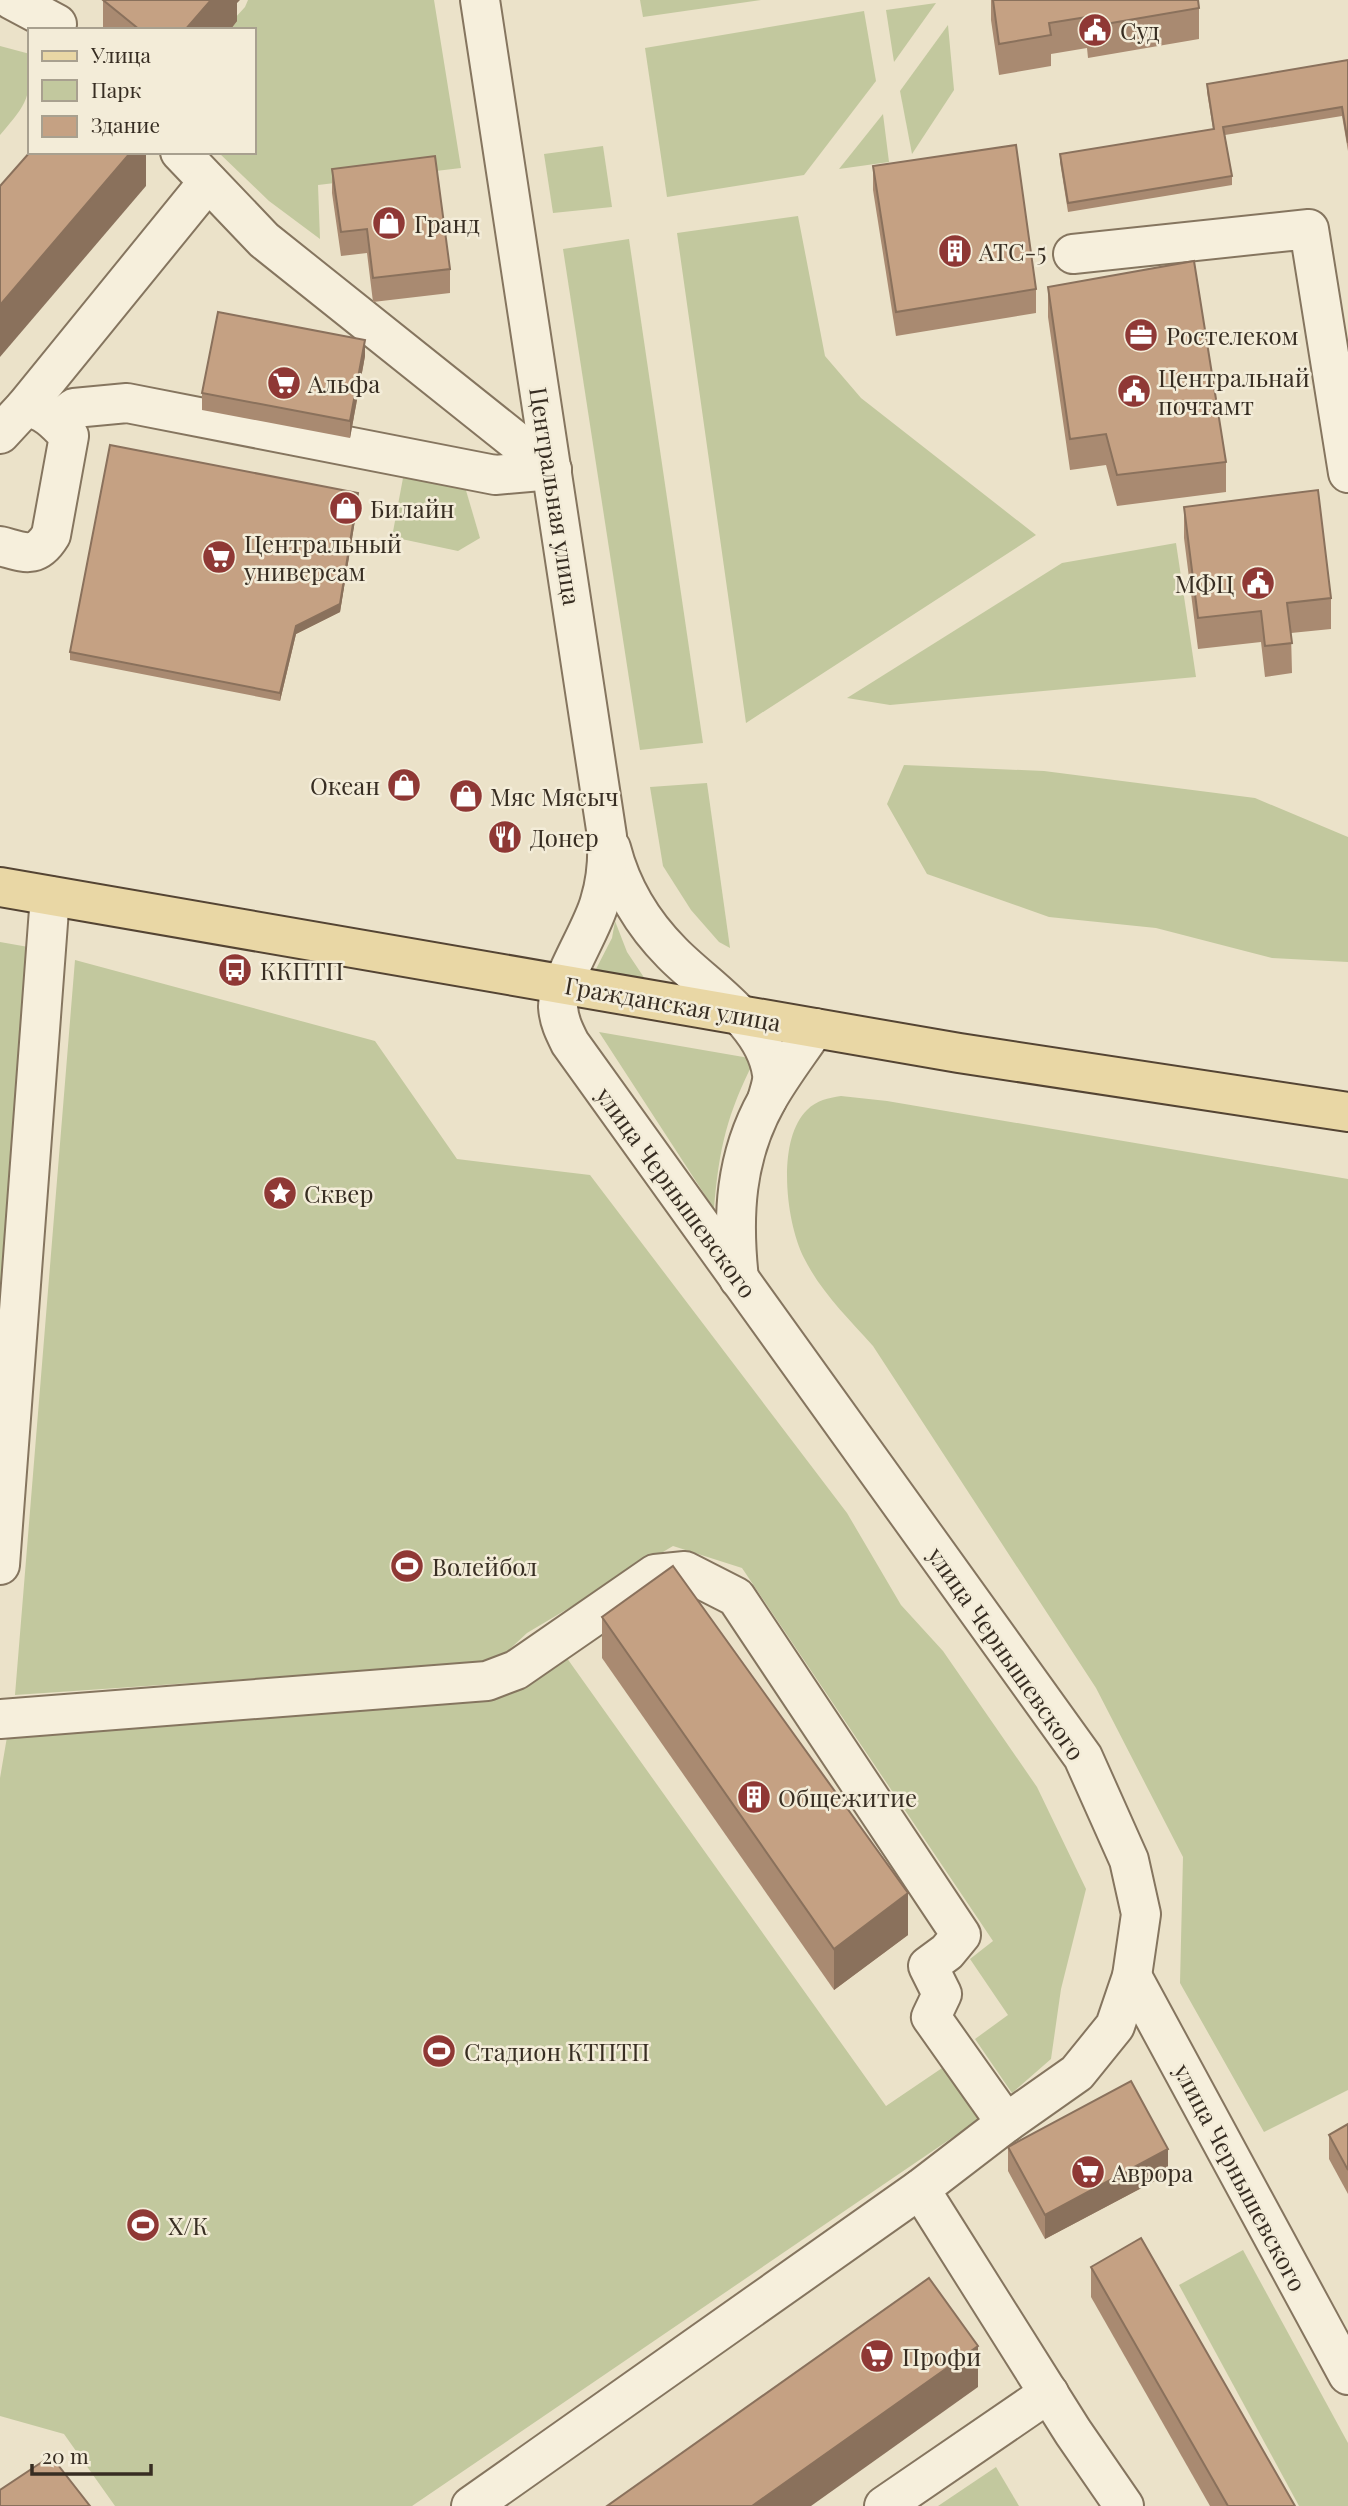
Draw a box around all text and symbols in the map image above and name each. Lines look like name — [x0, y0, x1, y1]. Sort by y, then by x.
public building icon: Суд — [1076, 11, 1114, 49]
place label: Суд — [1120, 14, 1160, 46]
legend — [28, 28, 256, 154]
text: Улица — [90, 40, 152, 68]
text: Парк — [91, 75, 141, 103]
text: Здание — [91, 110, 160, 138]
shop icon: Гранд — [370, 204, 408, 242]
place label: Гранд — [414, 207, 480, 239]
building icon: АТС-5 — [936, 232, 974, 270]
place label: АТС-5 — [978, 235, 1046, 267]
office icon: Ростелеком — [1122, 316, 1160, 354]
place label: Ростелеком — [1166, 319, 1299, 351]
place label: Центральнай почтамт — [1158, 361, 1310, 421]
supermarket icon: Альфа — [265, 364, 303, 402]
place label: Альфа — [307, 367, 380, 399]
public building icon: Центральнай почтамт — [1115, 372, 1153, 410]
street label: Центральная улица — [523, 385, 589, 607]
shop icon: Билайн — [327, 489, 365, 527]
place label: Билайн — [370, 492, 454, 524]
place label: Центральный универсам — [243, 527, 402, 587]
supermarket icon: Центральный универсам — [200, 538, 238, 576]
public building icon: МФЦ — [1239, 564, 1277, 602]
place label: МФЦ — [1175, 567, 1234, 599]
shop icon: Океан — [385, 766, 423, 804]
place label: Океан — [310, 769, 380, 801]
shop icon: Мяс Мясыч — [447, 777, 485, 815]
place label: Мяс Мясыч — [490, 780, 619, 812]
restaurant icon: Донер — [486, 818, 524, 856]
place label: Донер — [530, 821, 599, 853]
bus stop icon: ККПТП — [216, 951, 254, 989]
place label: ККПТП — [260, 954, 344, 986]
street label: Гражданская улица — [562, 968, 784, 1038]
street label: улица Чернышевского — [589, 1079, 764, 1304]
place icon: Сквер — [261, 1174, 299, 1212]
place label: Сквер — [304, 1177, 373, 1209]
street label: улица Чернышевского — [921, 1539, 1093, 1766]
sports icon: Волейбол — [388, 1547, 426, 1585]
place label: Волейбол — [432, 1550, 537, 1582]
building icon: Общежитие — [735, 1778, 773, 1816]
place label: Общежитие — [778, 1781, 917, 1813]
sports icon: Стадион КТПТП — [420, 2032, 458, 2070]
place label: Стадион КТПТП — [464, 2035, 650, 2067]
street label: улица Чернышевского — [1167, 2057, 1315, 2296]
supermarket icon: Аврора — [1069, 2153, 1107, 2191]
place label: Аврора — [1111, 2156, 1193, 2188]
sports icon: Х/К — [124, 2206, 162, 2244]
place label: Х/К — [168, 2209, 208, 2241]
supermarket icon: Профи — [858, 2337, 896, 2375]
place label: Профи — [902, 2340, 981, 2372]
scale bar — [32, 2432, 150, 2476]
text: 20 m — [42, 2441, 89, 2469]

